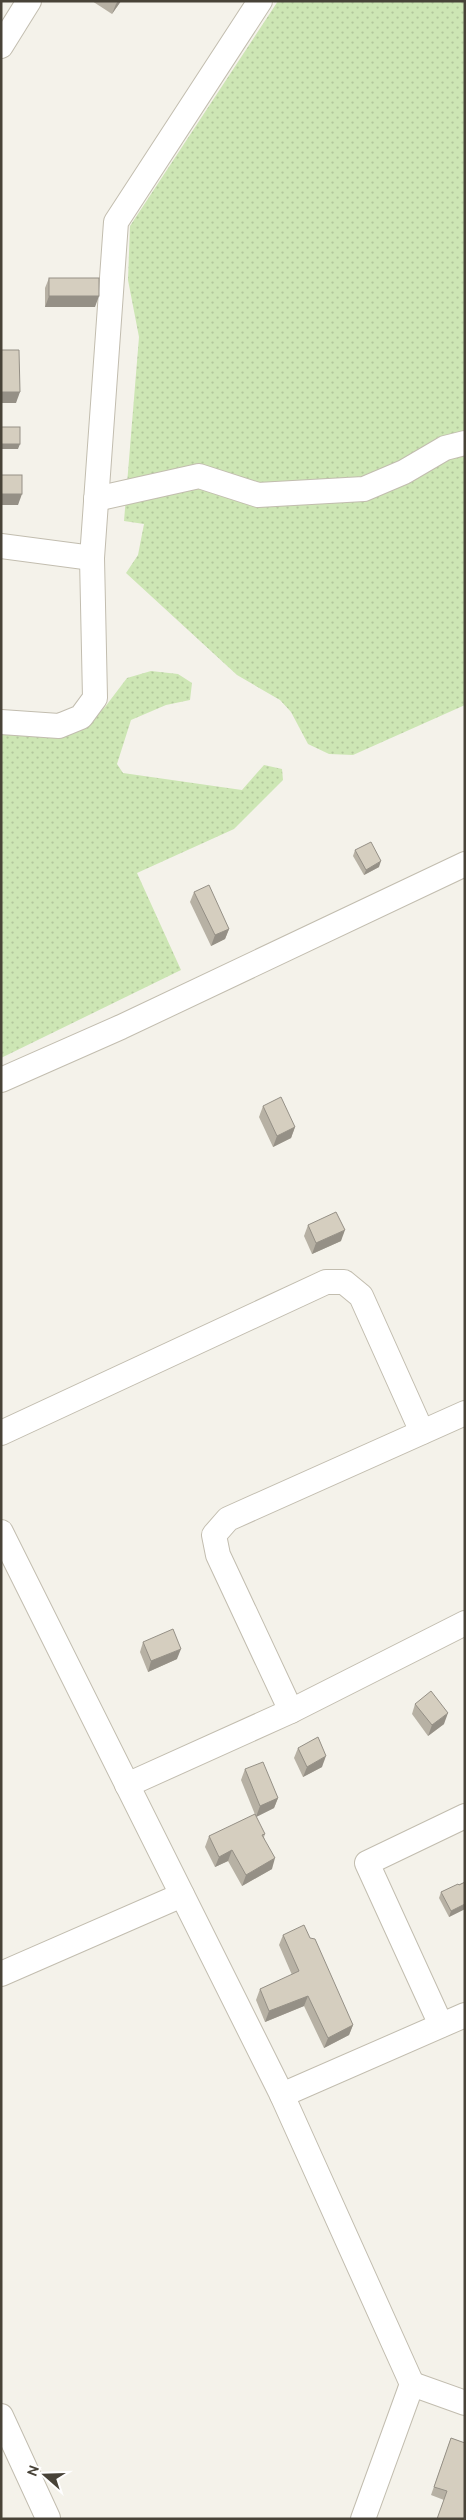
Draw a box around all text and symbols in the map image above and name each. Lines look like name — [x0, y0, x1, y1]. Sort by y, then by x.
north arrow — [20, 2450, 70, 2500]
text: N — [23, 2463, 42, 2478]

